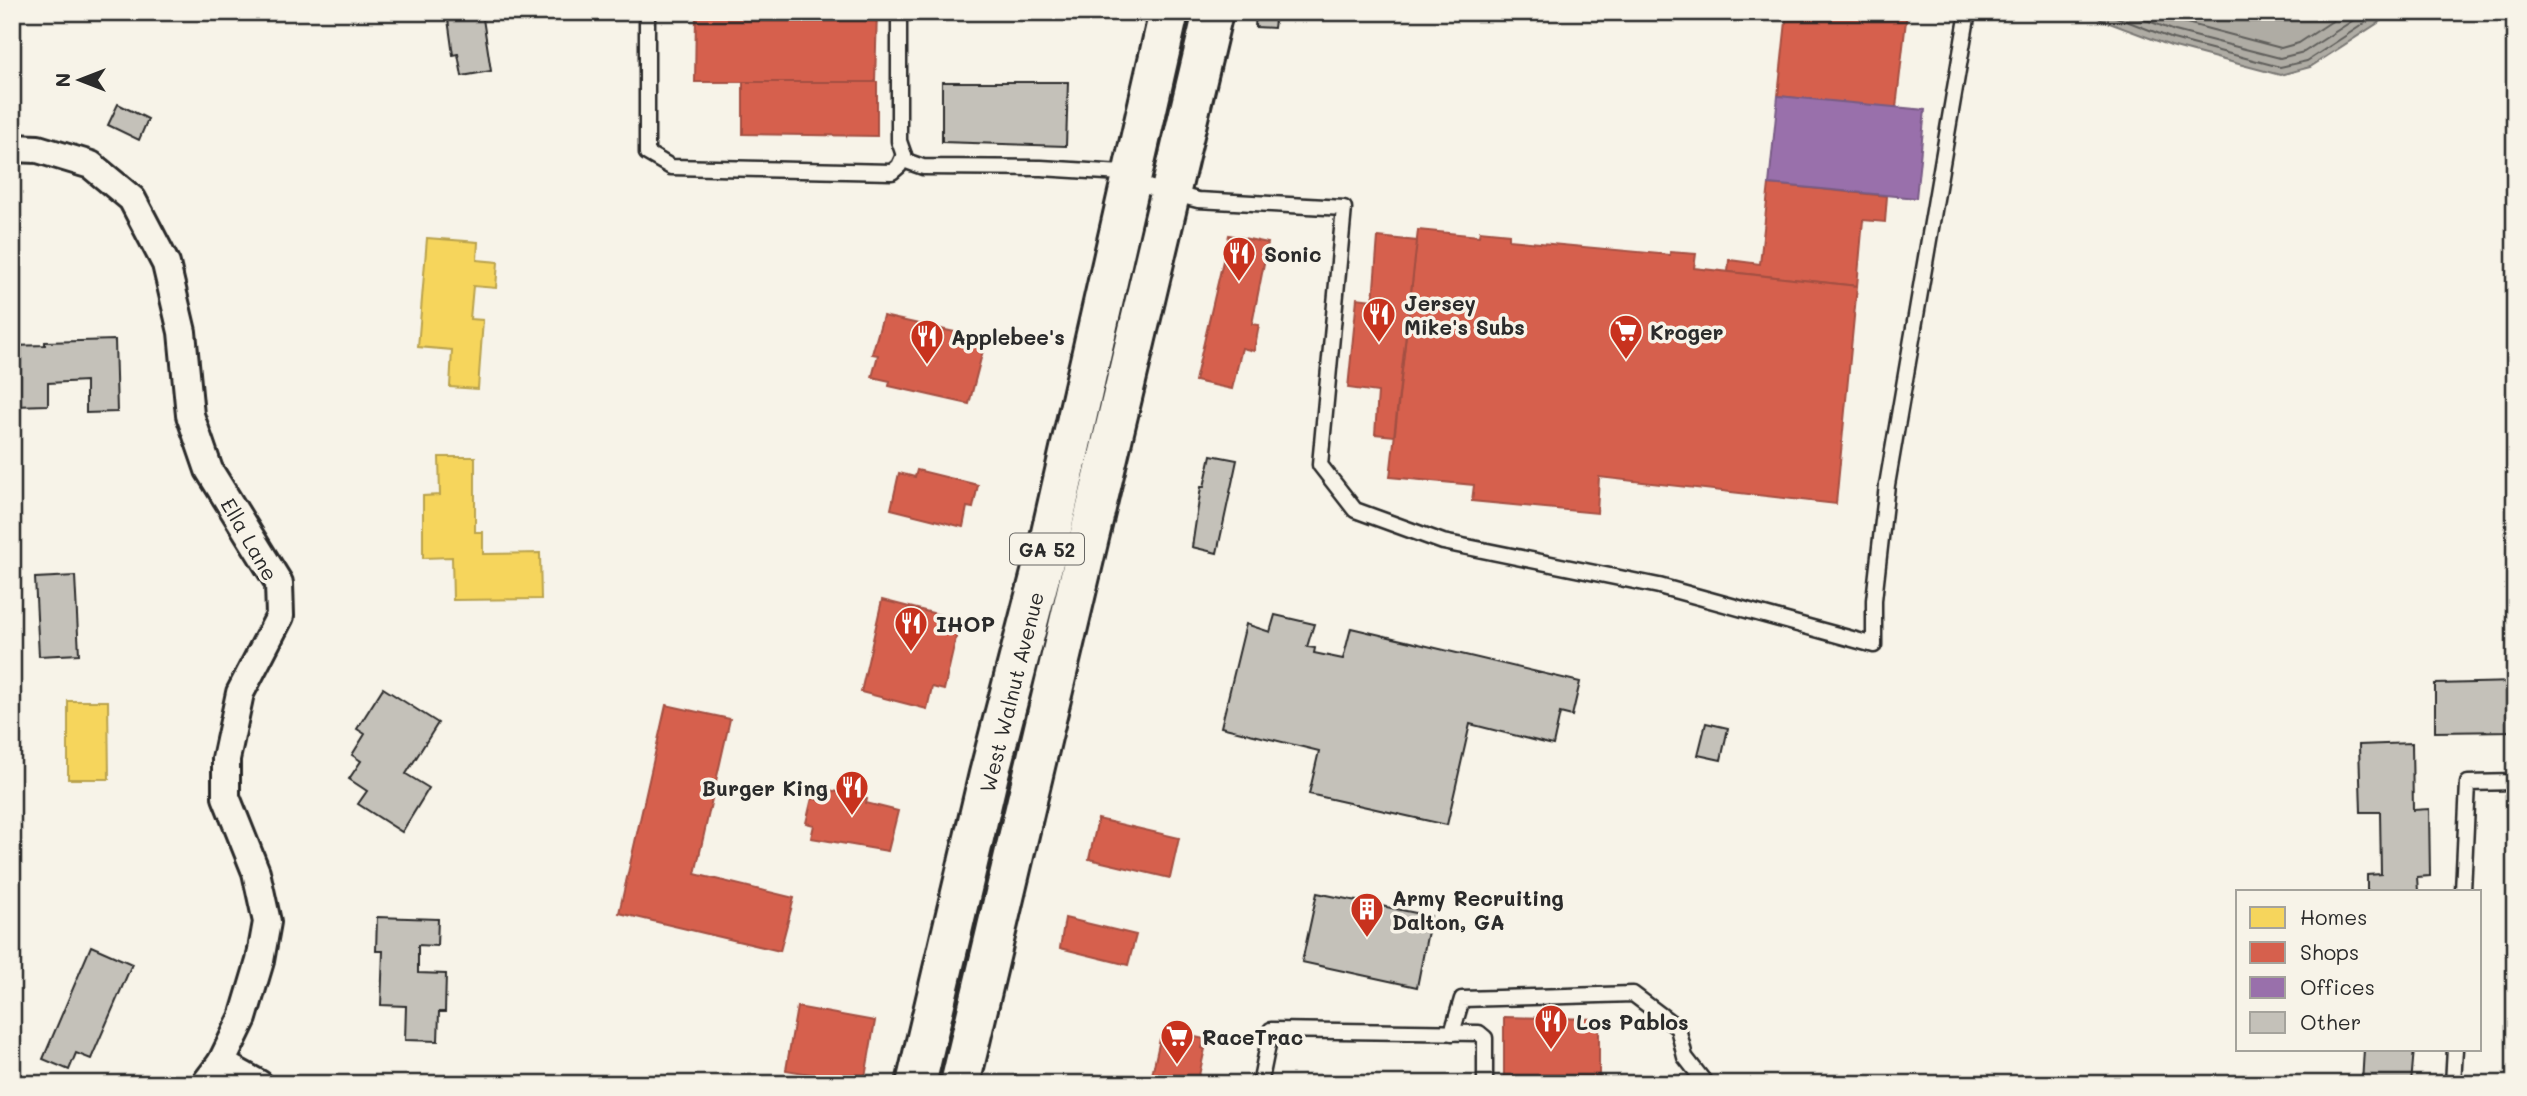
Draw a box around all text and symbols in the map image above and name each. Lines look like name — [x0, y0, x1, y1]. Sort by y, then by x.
north arrow — [46, 46, 116, 116]
text: N — [50, 73, 75, 87]
restaurant icon: Sonic — [1220, 234, 1258, 283]
place label: Sonic — [1264, 240, 1322, 267]
place label: Jersey Mike's Subs — [1404, 289, 1525, 340]
restaurant icon: Jersey Mike's Subs — [1360, 295, 1398, 344]
supermarket icon: Kroger — [1607, 312, 1645, 361]
restaurant icon: Applebee's — [908, 317, 946, 366]
place label: Kroger — [1650, 318, 1724, 345]
place label: Applebee's — [951, 323, 1065, 350]
street label: Ella Lane — [216, 493, 284, 585]
road number: GA 52 — [1010, 534, 1084, 564]
street label: West Walnut Avenue — [973, 589, 1049, 795]
restaurant icon: IHOP — [892, 604, 930, 653]
place label: IHOP — [936, 610, 995, 637]
restaurant icon: Burger King — [833, 768, 871, 817]
place label: Burger King — [702, 774, 828, 801]
place label: Army Recruiting Dalton, GA — [1392, 884, 1564, 935]
building icon: Army Recruiting Dalton, GA — [1348, 890, 1386, 939]
legend — [2236, 890, 2482, 1050]
text: Homes — [2300, 903, 2367, 930]
text: Shops — [2300, 938, 2359, 965]
text: Offices — [2300, 973, 2375, 1000]
restaurant icon: Los Pablos — [1532, 1002, 1570, 1051]
place label: Los Pablos — [1576, 1008, 1689, 1035]
text: Other — [2300, 1008, 2361, 1035]
supermarket icon: RaceTrac — [1158, 1017, 1196, 1066]
place label: RaceTrac — [1202, 1023, 1303, 1050]

